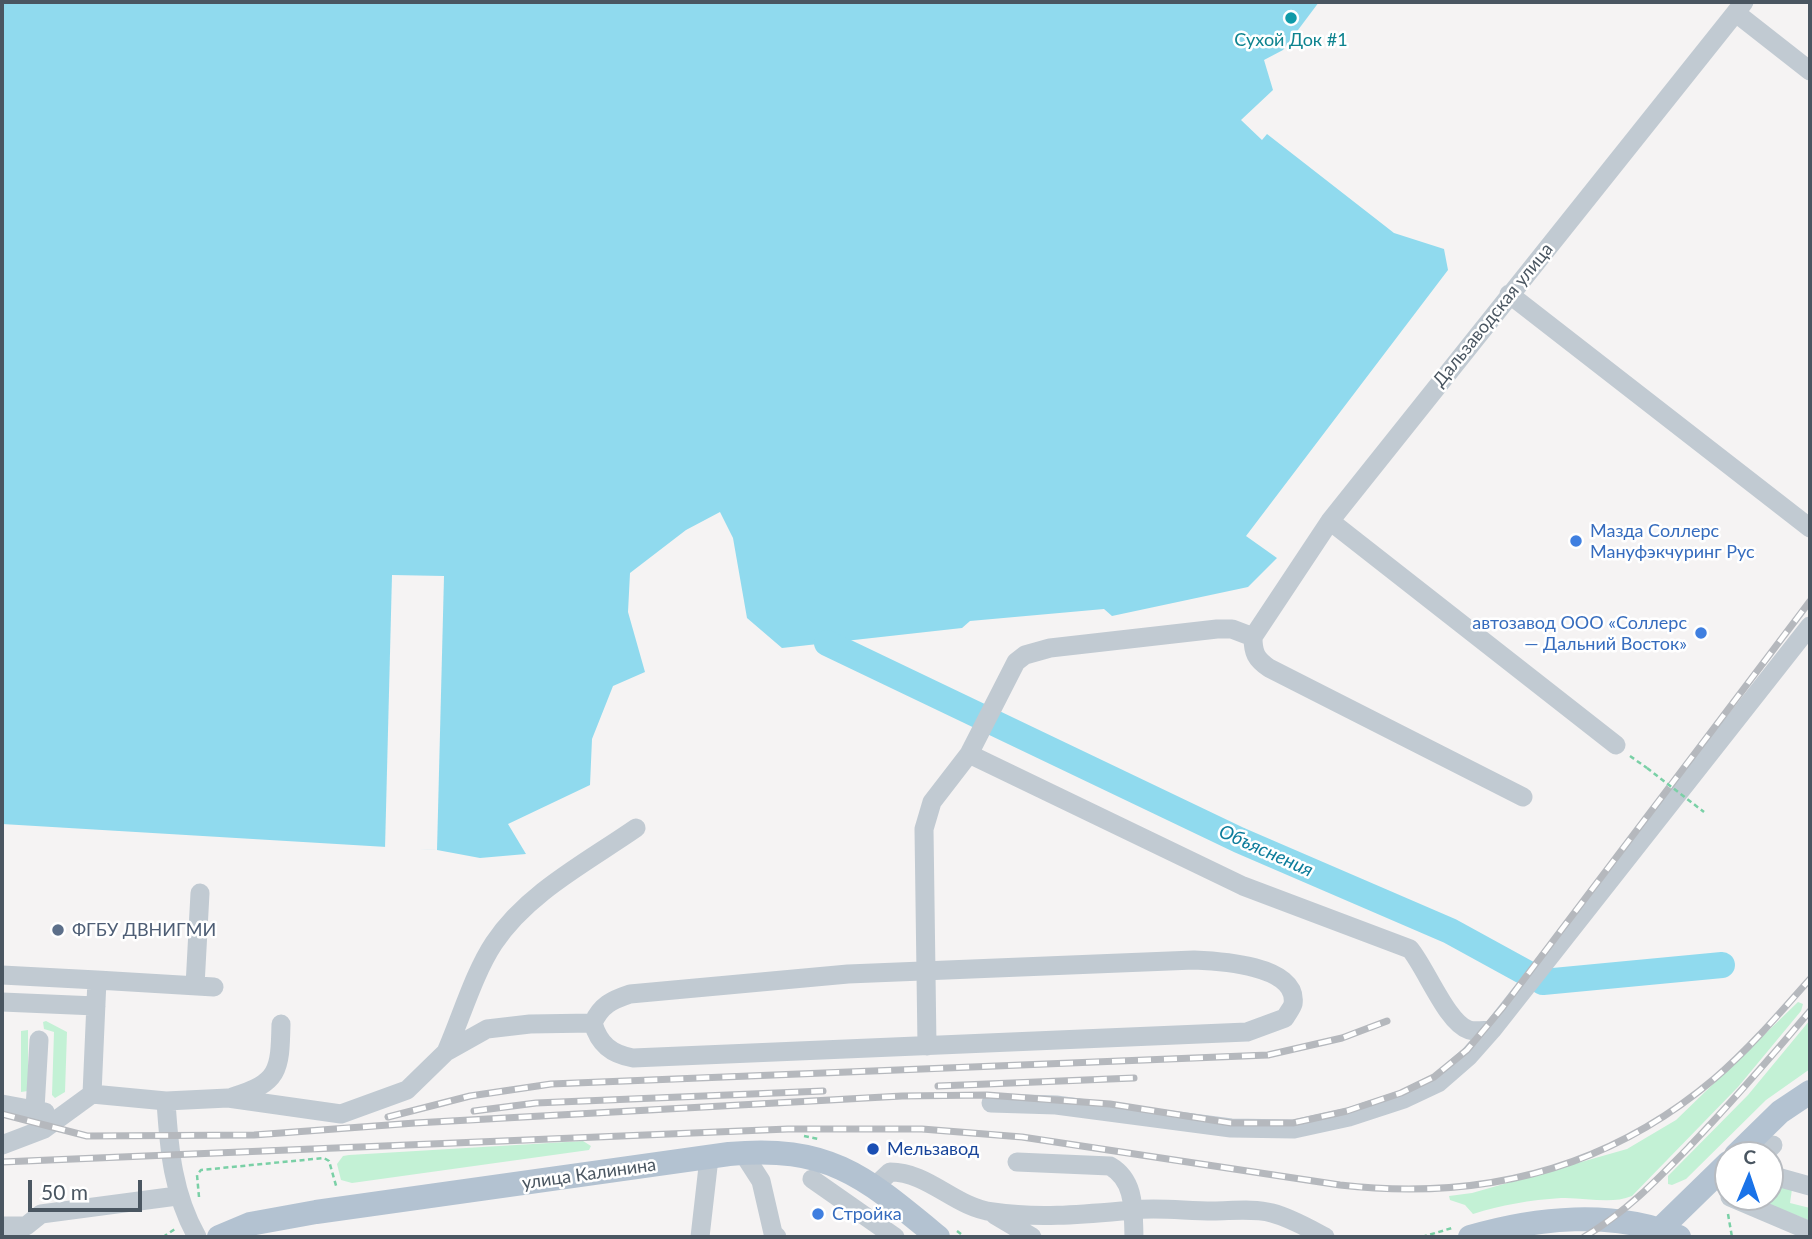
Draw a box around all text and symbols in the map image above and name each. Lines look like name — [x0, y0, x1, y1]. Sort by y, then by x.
marker: Сухой Док #1 — [1283, 10, 1299, 26]
place label: Сухой Док #1 — [1234, 29, 1348, 51]
street label: Дальзаводская улица — [1428, 239, 1558, 391]
place label: Мазда Соллерс Мануфэкчуринг Рус — [1590, 520, 1755, 562]
marker: Мазда Соллерс Мануфэкчуринг Рус — [1568, 533, 1584, 549]
place label: автозавод ООО «Соллерс — Дальний Восток» — [1472, 612, 1687, 654]
marker: автозавод ООО «Соллерс — Дальний Восток» — [1693, 625, 1709, 641]
water label: Объяснения — [1215, 820, 1317, 882]
place label: ФГБУ ДВНИГМИ — [72, 919, 216, 941]
marker: ФГБУ ДВНИГМИ — [50, 922, 66, 938]
place label: Мельзавод — [887, 1138, 979, 1160]
marker: Мельзавод — [865, 1141, 881, 1157]
north arrow — [1714, 1141, 1784, 1211]
text: С — [1743, 1145, 1756, 1168]
street label: улица Калинина — [521, 1154, 657, 1194]
scale bar — [32, 1166, 145, 1210]
text: 50 m — [41, 1179, 88, 1204]
place label: Стройка — [832, 1203, 902, 1225]
marker: Стройка — [810, 1206, 826, 1222]

